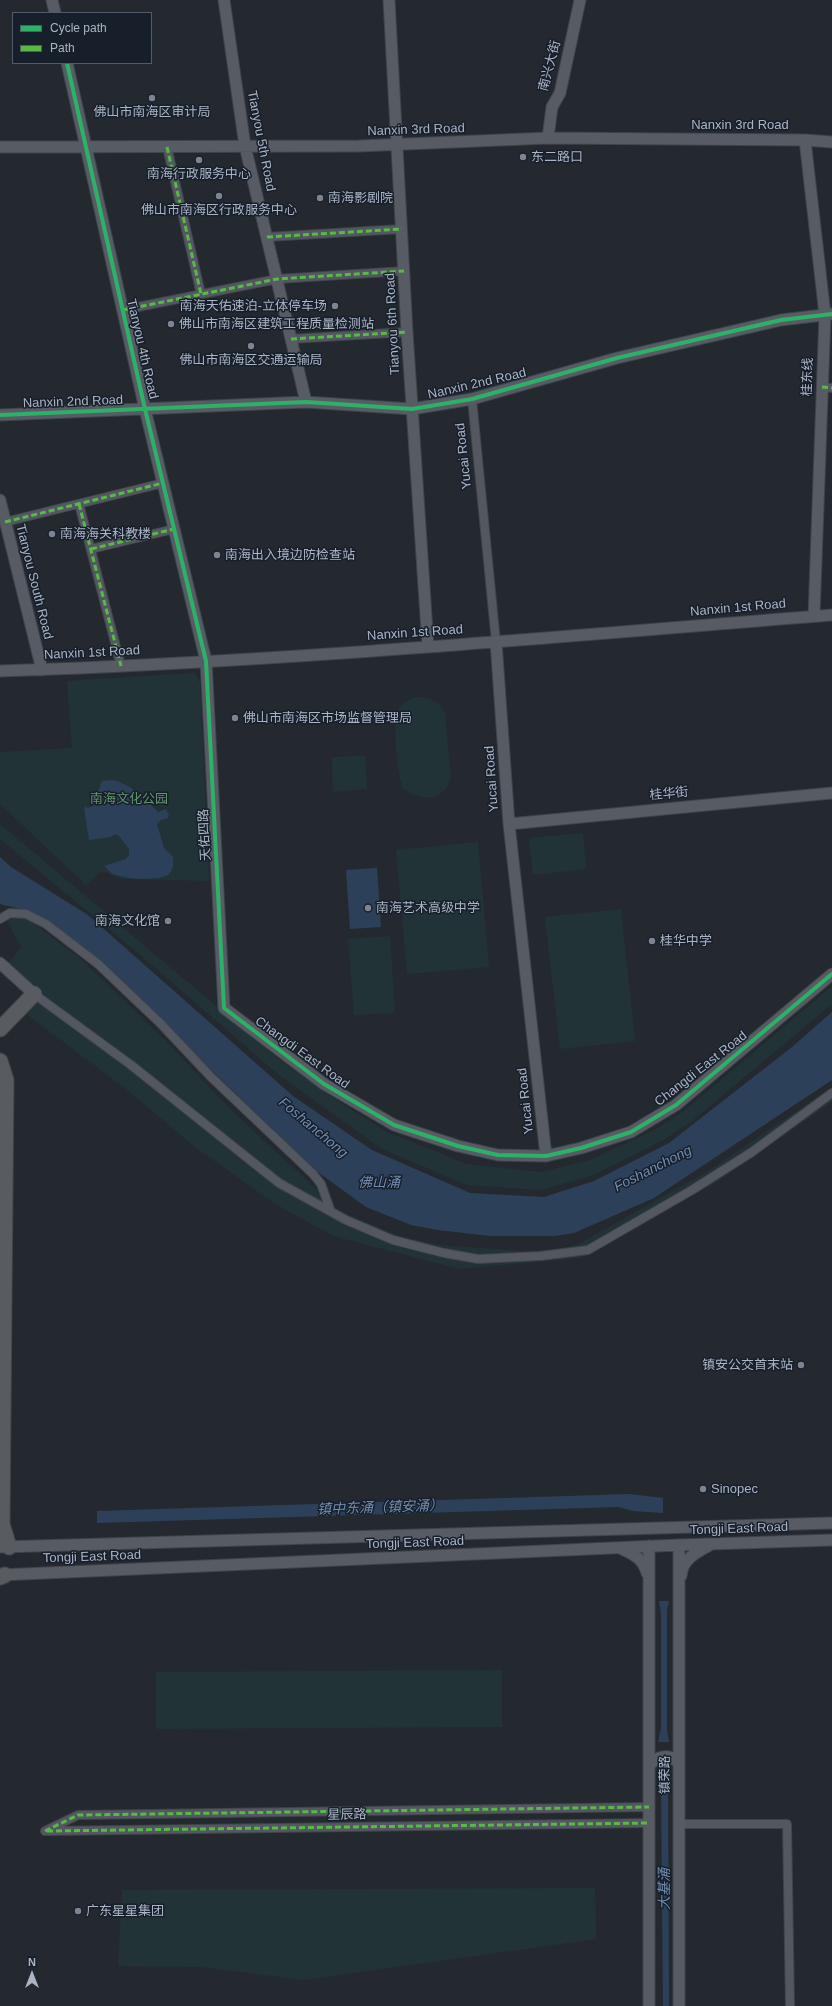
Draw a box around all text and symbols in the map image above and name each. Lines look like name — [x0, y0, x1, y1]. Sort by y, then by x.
legend — [12, 12, 152, 64]
text: Cycle path — [50, 21, 107, 35]
street label: 南兴大街 — [536, 39, 564, 93]
text: Path — [50, 41, 75, 55]
street label: Tianyou 5th Road — [244, 89, 278, 193]
marker: 佛山市南海区审计局 — [147, 93, 157, 103]
place label: 佛山市南海区审计局 — [94, 104, 210, 120]
street label: Nanxin 3rd Road — [691, 117, 789, 133]
street label: Nanxin 3rd Road — [367, 121, 465, 139]
place label: 东二路口 — [531, 149, 583, 165]
marker: 东二路口 — [518, 152, 528, 162]
marker: 南海行政服务中心 — [194, 155, 204, 165]
place label: 南海行政服务中心 — [147, 166, 251, 182]
place label: 南海影剧院 — [328, 190, 393, 206]
marker: 佛山市南海区行政服务中心 — [214, 191, 224, 201]
marker: 南海影剧院 — [315, 193, 325, 203]
place label: 佛山市南海区行政服务中心 — [141, 202, 297, 218]
street label: Tianyou 6th Road — [383, 273, 403, 375]
street label: Tianyou 4th Road — [123, 297, 161, 401]
place label: 南海天佑速泊-立体停车场 — [180, 298, 327, 314]
marker: 南海天佑速泊-立体停车场 — [330, 301, 340, 311]
place label: 佛山市南海区建筑工程质量检测站 — [179, 316, 374, 332]
marker: 佛山市南海区建筑工程质量检测站 — [166, 319, 176, 329]
marker: 佛山市南海区交通运输局 — [246, 341, 256, 351]
place label: 佛山市南海区交通运输局 — [180, 352, 322, 368]
street label: 桂东线 — [800, 357, 816, 397]
street label: Nanxin 2nd Road — [426, 365, 528, 403]
street label: Nanxin 2nd Road — [23, 392, 123, 412]
street label: Yucai Road — [453, 422, 475, 490]
street label: Tianyou South Road — [12, 523, 56, 641]
place label: 南海海关科教楼 — [60, 526, 151, 542]
marker: 南海海关科教楼 — [47, 529, 57, 539]
place label: 南海出入境边防检查站 — [225, 547, 355, 563]
marker: 南海出入境边防检查站 — [212, 550, 222, 560]
street label: Nanxin 1st Road — [689, 596, 787, 620]
street label: Nanxin 1st Road — [367, 622, 463, 644]
street label: Nanxin 1st Road — [44, 643, 140, 663]
place label: 佛山市南海区市场监督管理局 — [243, 710, 412, 726]
marker: 佛山市南海区市场监督管理局 — [230, 713, 240, 723]
street label: Yucai Road — [482, 745, 502, 813]
street label: 桂华街 — [649, 784, 689, 804]
park label: 南海文化公园 — [90, 791, 168, 807]
street label: 天佑四路 — [196, 809, 214, 861]
place label: 南海艺术高级中学 — [376, 900, 480, 916]
marker: 南海艺术高级中学 — [363, 903, 373, 913]
place label: 南海文化馆 — [95, 913, 160, 929]
marker: 南海文化馆 — [163, 916, 173, 926]
place label: 桂华中学 — [660, 933, 712, 949]
marker: 桂华中学 — [647, 936, 657, 946]
street label: Changdi East Road — [252, 1014, 352, 1092]
street label: Changdi East Road — [652, 1028, 750, 1110]
street label: Yucai Road — [515, 1067, 537, 1135]
water label: Foshanchong — [275, 1094, 351, 1162]
water label: Foshanchong — [611, 1142, 695, 1196]
water label: 佛山涌 — [358, 1175, 400, 1191]
place label: 镇安公交首末站 — [702, 1357, 793, 1373]
marker: 镇安公交首末站 — [796, 1360, 806, 1370]
place label: Sinopec — [711, 1481, 758, 1497]
marker: Sinopec — [698, 1484, 708, 1494]
water label: 镇中东涌（镇安涌） — [317, 1497, 443, 1519]
street label: Tongji East Road — [690, 1519, 788, 1539]
street label: Tongji East Road — [366, 1533, 464, 1553]
street label: Tongji East Road — [43, 1547, 141, 1567]
street label: 镇荣路 — [657, 1756, 673, 1794]
street label: 星辰路 — [327, 1807, 367, 1823]
water label: 大基涌 — [657, 1868, 673, 1910]
place label: 广东星星集团 — [86, 1903, 164, 1919]
marker: 广东星星集团 — [73, 1906, 83, 1916]
north arrow — [12, 1954, 52, 1994]
text: N — [28, 1956, 36, 1968]

